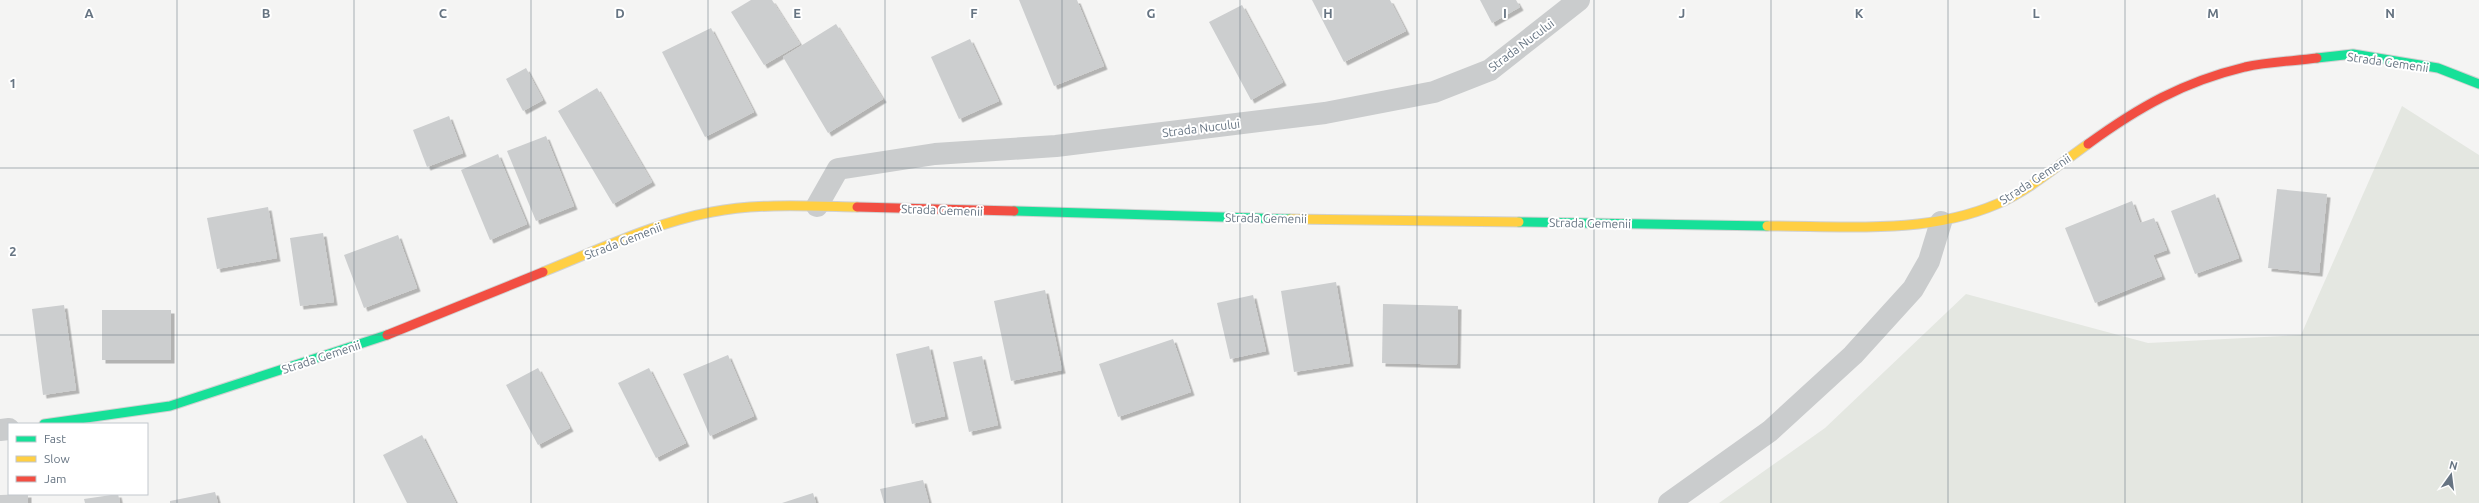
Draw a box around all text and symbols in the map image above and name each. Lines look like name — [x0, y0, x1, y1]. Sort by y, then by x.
text: A — [84, 6, 94, 20]
text: B — [262, 6, 271, 20]
text: C — [439, 6, 448, 20]
text: D — [615, 6, 625, 20]
text: E — [793, 6, 801, 20]
text: F — [970, 6, 978, 20]
text: G — [1147, 6, 1156, 20]
text: H — [1323, 6, 1333, 20]
text: I — [1503, 6, 1507, 20]
text: J — [1679, 6, 1685, 20]
text: K — [1855, 6, 1864, 20]
text: L — [2032, 6, 2040, 20]
text: M — [2207, 6, 2219, 20]
text: N — [2385, 6, 2395, 20]
street label: Strada Nucului — [1486, 16, 1556, 74]
street label: Strada Gemenii — [2347, 50, 2430, 74]
text: 1 — [9, 76, 17, 90]
street label: Strada Nucului — [1161, 117, 1241, 139]
street label: Strada Gemenii — [1997, 151, 2073, 207]
street label: Strada Gemenii — [901, 202, 983, 218]
street label: Strada Gemenii — [1225, 211, 1307, 225]
street label: Strada Gemenii — [1549, 216, 1631, 230]
street label: Strada Gemenii — [582, 220, 664, 262]
text: 2 — [9, 244, 17, 258]
street label: Strada Gemenii — [280, 338, 362, 376]
legend — [8, 423, 148, 495]
text: Fast — [44, 432, 66, 445]
text: Slow — [44, 452, 70, 465]
north arrow — [2431, 455, 2471, 495]
text: N — [2448, 458, 2459, 472]
text: Jam — [44, 472, 66, 485]

